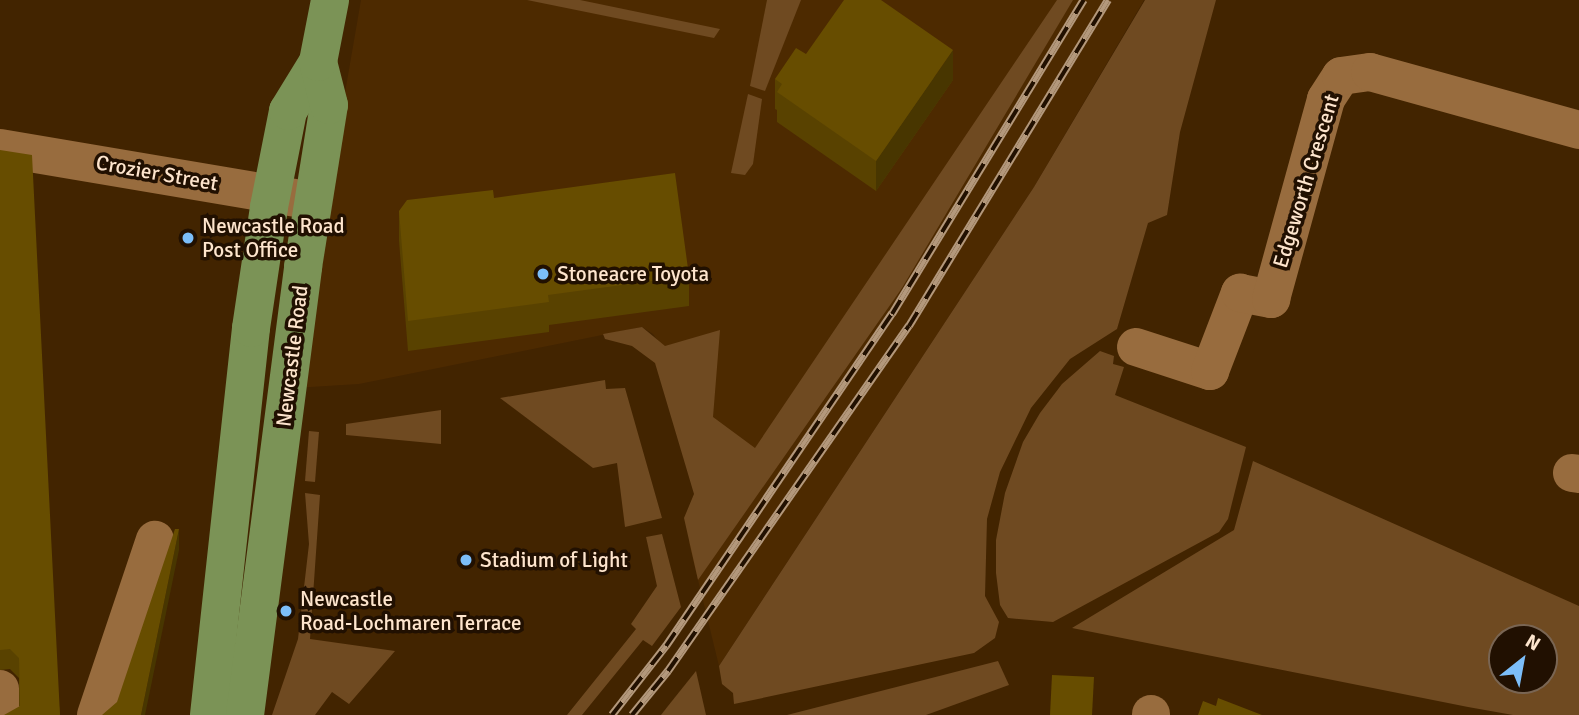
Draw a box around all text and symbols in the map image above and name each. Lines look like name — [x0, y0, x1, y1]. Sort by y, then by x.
street label: Edgeworth Crescent — [1268, 91, 1344, 271]
street label: Crozier Street — [94, 150, 220, 196]
place label: Newcastle Road Post Office — [202, 213, 345, 263]
marker: Newcastle Road Post Office — [180, 230, 196, 246]
place label: Stoneacre Toyota — [557, 261, 709, 287]
marker: Stoneacre Toyota — [535, 266, 551, 282]
street label: Newcastle Road — [271, 284, 313, 428]
place label: Stadium of Light — [480, 547, 628, 573]
marker: Stadium of Light — [458, 552, 474, 568]
place label: Newcastle Road-Lochmaren Terrace — [300, 586, 522, 636]
marker: Newcastle Road-Lochmaren Terrace — [278, 603, 294, 619]
north arrow — [1488, 624, 1558, 694]
text: N — [1521, 629, 1545, 656]

